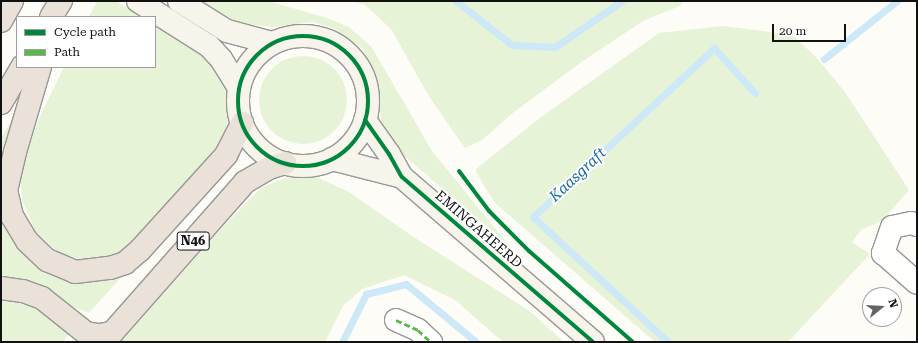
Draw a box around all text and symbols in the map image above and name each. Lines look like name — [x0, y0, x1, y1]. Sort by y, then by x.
legend — [16, 16, 156, 68]
scale bar — [774, 16, 848, 42]
text: 20 m — [779, 24, 806, 38]
text: Cycle path — [54, 25, 116, 39]
text: Path — [54, 45, 80, 59]
water label: Kaasgraft — [546, 144, 610, 206]
street label: EMINGAHEERD — [432, 187, 526, 271]
road number: N46 — [176, 230, 210, 252]
north arrow — [862, 287, 902, 327]
text: N — [885, 297, 900, 309]

